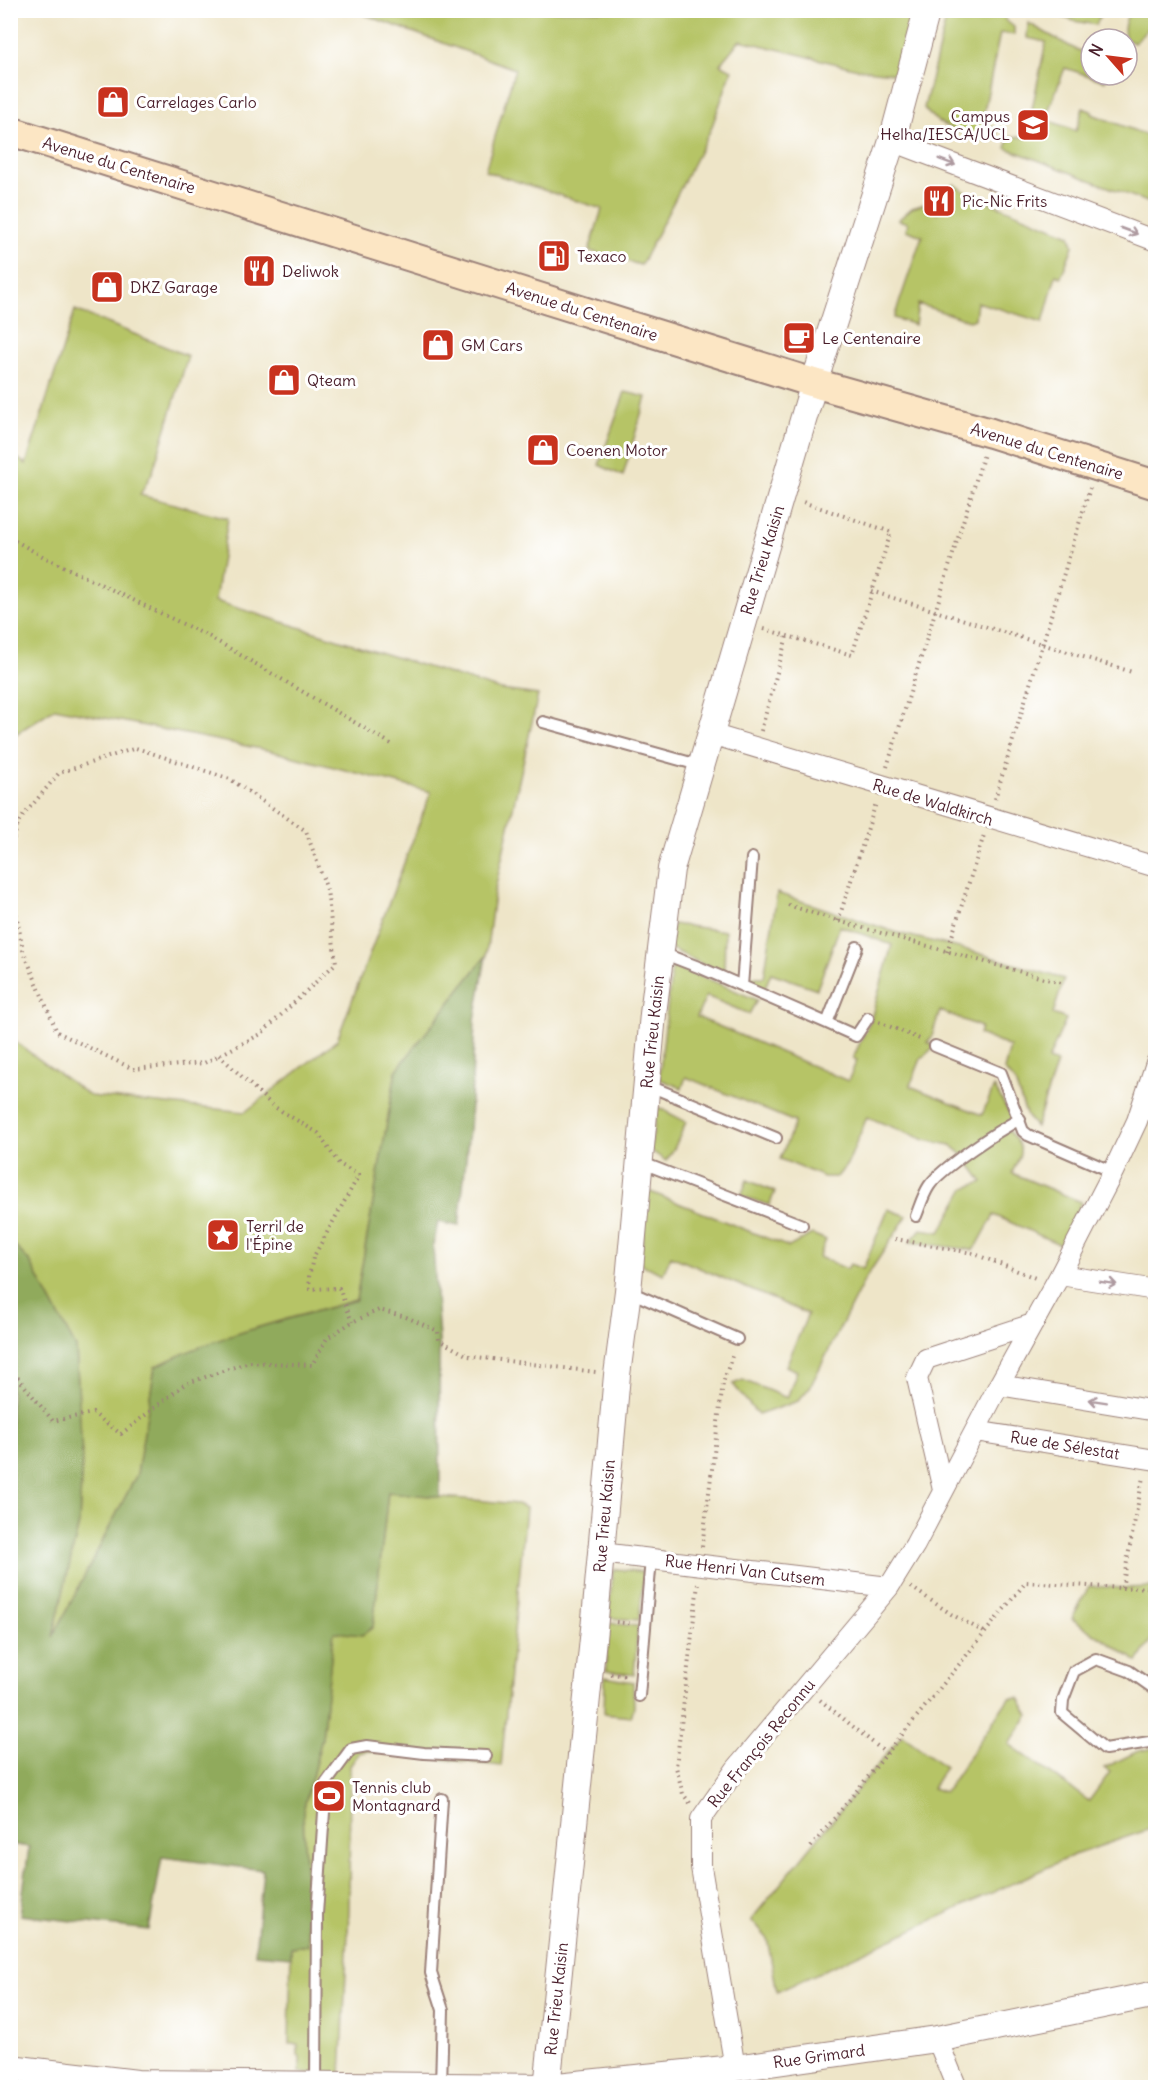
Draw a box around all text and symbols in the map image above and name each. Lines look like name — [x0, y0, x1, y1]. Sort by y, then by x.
north arrow — [1079, 27, 1139, 87]
text: N — [1084, 40, 1107, 60]
shop icon: Carrelages Carlo — [95, 84, 131, 120]
place label: Carrelages Carlo — [136, 92, 257, 112]
place label: Campus Helha/IESCA/UCL — [880, 106, 1010, 144]
school or university icon: Campus Helha/IESCA/UCL — [1015, 107, 1051, 143]
street label: Avenue du Centenaire — [40, 132, 198, 198]
one-way arrow — [937, 157, 956, 168]
restaurant icon: Pic-Nic Frits — [921, 183, 957, 219]
place label: Pic-Nic Frits — [962, 191, 1047, 211]
one-way arrow — [1119, 226, 1138, 237]
fuel station icon: Texaco — [536, 238, 572, 274]
place label: Texaco — [577, 246, 627, 266]
restaurant icon: Deliwok — [241, 253, 277, 289]
place label: Deliwok — [282, 261, 339, 281]
shop icon: DKZ Garage — [89, 269, 125, 305]
place label: DKZ Garage — [130, 277, 218, 297]
street label: Avenue du Centenaire — [504, 277, 660, 345]
cafe icon: Le Centenaire — [781, 320, 817, 356]
shop icon: GM Cars — [420, 327, 456, 363]
place label: Le Centenaire — [822, 328, 921, 348]
place label: GM Cars — [461, 335, 523, 355]
shop icon: Qteam — [266, 362, 302, 398]
place label: Qteam — [307, 370, 356, 390]
street label: Avenue du Centenaire — [968, 418, 1126, 484]
shop icon: Coenen Motor — [525, 432, 561, 468]
place label: Coenen Motor — [566, 440, 668, 460]
street label: Rue Trieu Kaisin — [736, 503, 788, 617]
street label: Rue de Waldkirch — [870, 774, 996, 830]
street label: Rue Trieu Kaisin — [636, 974, 668, 1090]
place label: Terril de l'Épine — [246, 1216, 304, 1254]
place icon: Terril de l'Épine — [205, 1217, 241, 1253]
one-way arrow — [1097, 1277, 1117, 1288]
one-way arrow — [1088, 1395, 1108, 1406]
street label: Rue de Sélestat — [1009, 1426, 1122, 1464]
street label: Rue Trieu Kaisin — [589, 1459, 619, 1573]
street label: Rue Henri Van Cutsem — [664, 1550, 826, 1590]
street label: Rue François Reconnu — [703, 1675, 819, 1811]
place label: Tennis club Montagnard — [352, 1777, 441, 1815]
sports icon: Tennis club Montagnard — [311, 1778, 347, 1814]
street label: Rue Trieu Kaisin — [540, 1941, 572, 2057]
street label: Rue Grimard — [772, 2040, 866, 2072]

